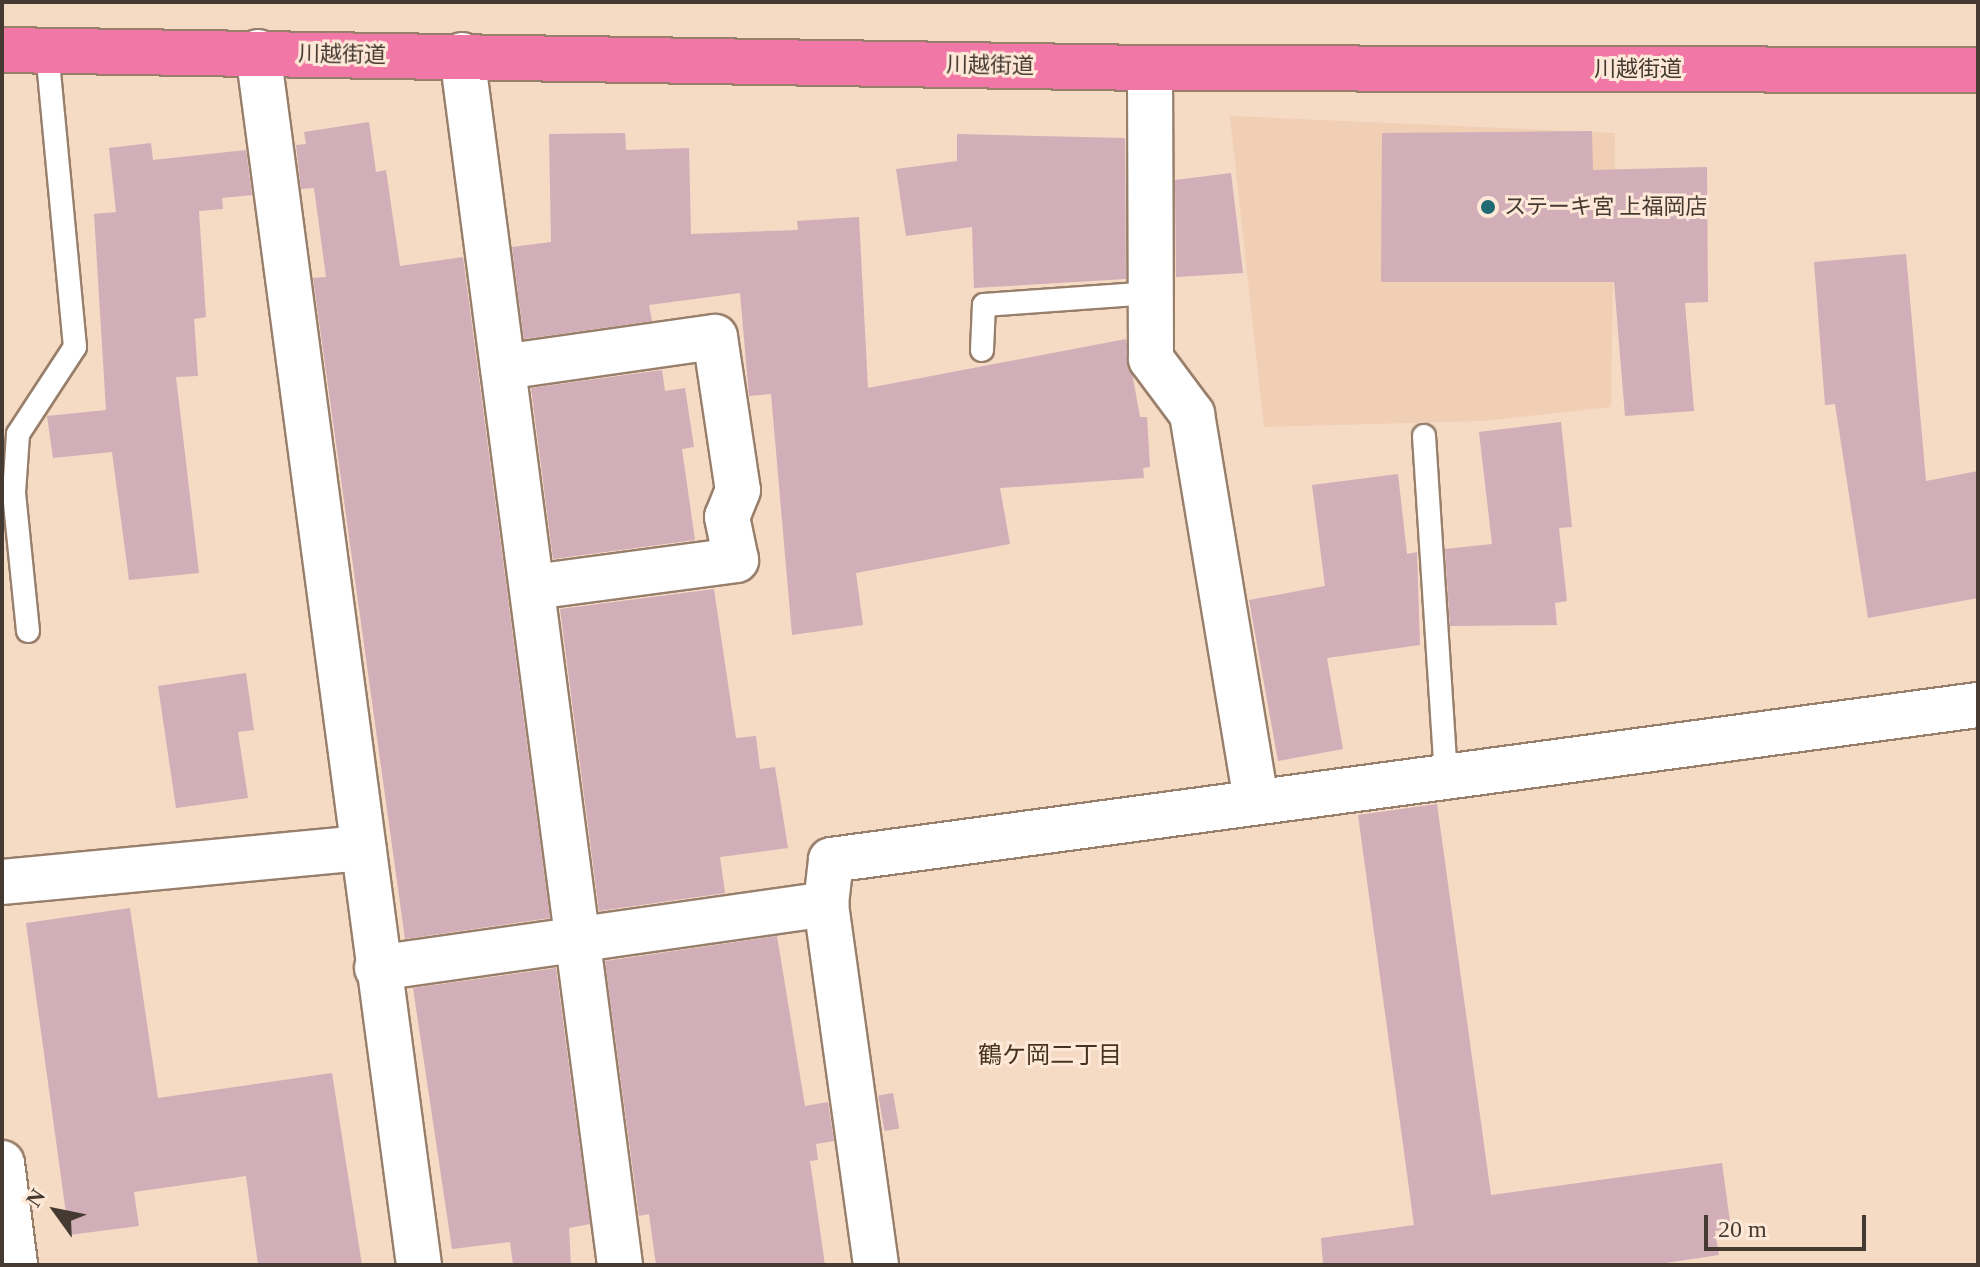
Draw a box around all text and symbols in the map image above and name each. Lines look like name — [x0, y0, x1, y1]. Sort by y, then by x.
street label: 川越街道 — [298, 40, 386, 68]
street label: 川越街道 — [946, 51, 1034, 79]
street label: 川越街道 — [1594, 56, 1682, 82]
place label: ステーキ宮 上福岡店 — [1504, 194, 1707, 220]
marker: ステーキ宮 上福岡店 — [1479, 198, 1497, 216]
district label: 鶴ケ岡二丁目 — [978, 1042, 1122, 1070]
north arrow — [16, 1171, 96, 1251]
text: N — [21, 1184, 50, 1211]
scale bar — [1708, 1199, 1870, 1249]
text: 20 m — [1718, 1216, 1767, 1242]

